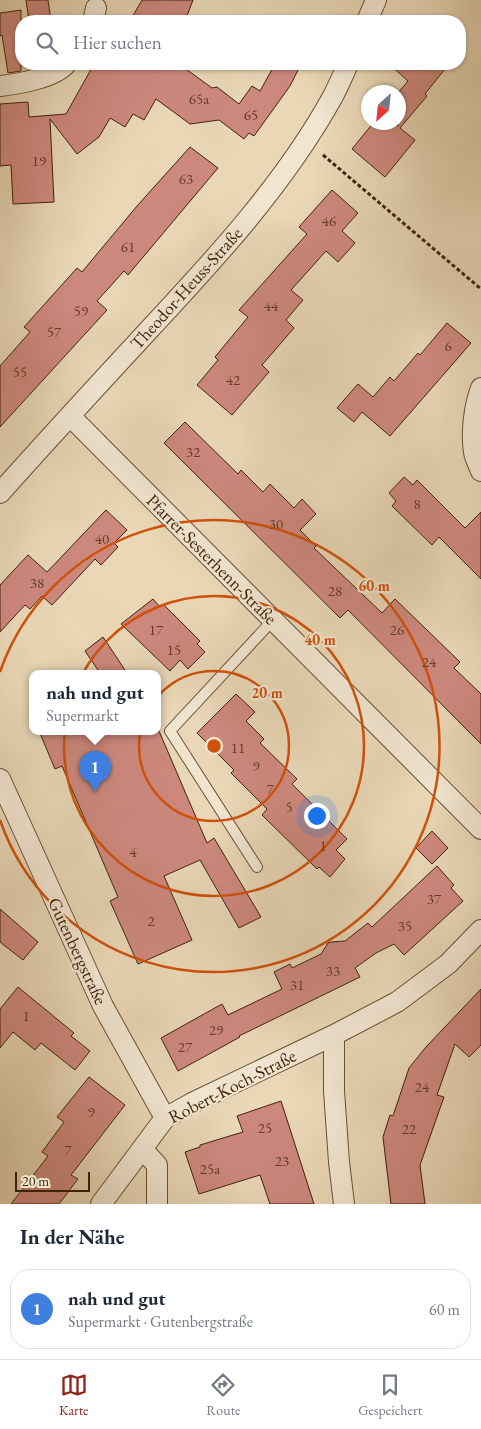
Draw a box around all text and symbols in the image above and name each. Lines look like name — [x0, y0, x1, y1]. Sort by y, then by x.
search box — [15, 15, 466, 70]
icon: search — [33, 29, 61, 57]
text: Hier suchen — [73, 30, 162, 55]
north arrow — [361, 85, 406, 130]
house number: 65a — [189, 89, 209, 108]
house number: 65 — [244, 105, 258, 124]
house number: 19 — [32, 151, 46, 170]
house number: 63 — [179, 169, 193, 188]
house number: 46 — [322, 211, 336, 230]
street label: Theodor-Heuss-Straße — [125, 222, 247, 354]
house number: 61 — [121, 237, 135, 256]
house number: 44 — [264, 296, 279, 315]
house number: 59 — [74, 301, 88, 320]
house number: 57 — [47, 322, 62, 341]
house number: 6 — [444, 336, 452, 355]
house number: 55 — [13, 362, 27, 381]
house number: 42 — [226, 370, 241, 389]
house number: 32 — [186, 442, 201, 461]
street label: Pfarrer-Sesterhenn-Straße — [142, 489, 282, 629]
house number: 8 — [413, 494, 421, 513]
house number: 30 — [269, 514, 283, 533]
house number: 40 — [95, 529, 109, 548]
house number: 38 — [30, 573, 44, 592]
text: 60 m — [358, 576, 390, 595]
house number: 28 — [328, 581, 342, 600]
house number: 17 — [149, 620, 164, 639]
house number: 26 — [390, 620, 404, 639]
text: 40 m — [304, 630, 336, 649]
house number: 15 — [167, 640, 181, 659]
house number: 24 — [422, 652, 437, 671]
popup — [29, 670, 161, 735]
text: nah und gut — [46, 680, 144, 705]
text: 20 m — [251, 683, 283, 702]
text: Supermarkt — [46, 705, 119, 726]
centre of rings — [205, 737, 223, 755]
house number: 11 — [231, 738, 245, 757]
pin: 1 — [79, 751, 111, 792]
house number: 9 — [252, 756, 260, 775]
house number: 7 — [266, 779, 274, 798]
house number: 5 — [285, 797, 293, 816]
your location — [304, 803, 330, 829]
house number: 1 — [319, 836, 327, 855]
house number: 4 — [129, 842, 137, 861]
house number: 37 — [427, 889, 442, 908]
street label: Gutenbergstraße — [43, 894, 113, 1008]
house number: 2 — [147, 911, 155, 930]
house number: 35 — [398, 916, 412, 935]
house number: 33 — [326, 961, 340, 980]
house number: 31 — [290, 975, 304, 994]
house number: 1 — [22, 1006, 30, 1025]
house number: 29 — [209, 1020, 223, 1039]
house number: 27 — [178, 1037, 193, 1056]
street label: Robert-Koch-Straße — [164, 1044, 300, 1128]
house number: 24 — [415, 1077, 430, 1096]
house number: 9 — [87, 1102, 95, 1121]
house number: 25 — [258, 1118, 272, 1137]
house number: 22 — [402, 1119, 417, 1138]
house number: 7 — [64, 1140, 72, 1159]
house number: 23 — [275, 1151, 289, 1170]
house number: 25a — [200, 1159, 220, 1178]
scale bar — [15, 1169, 90, 1192]
text: 20 m — [22, 1172, 49, 1190]
text: In der Nähe — [20, 1223, 125, 1250]
text: nah und gut — [68, 1286, 166, 1311]
text: 1 — [33, 1299, 41, 1320]
text: 60 m — [429, 1299, 460, 1320]
text: Supermarkt · Gutenbergstraße — [68, 1311, 253, 1332]
tab: Karte — [59, 1371, 89, 1419]
tab: Route — [206, 1371, 241, 1419]
tab: Gespeichert — [358, 1371, 422, 1419]

